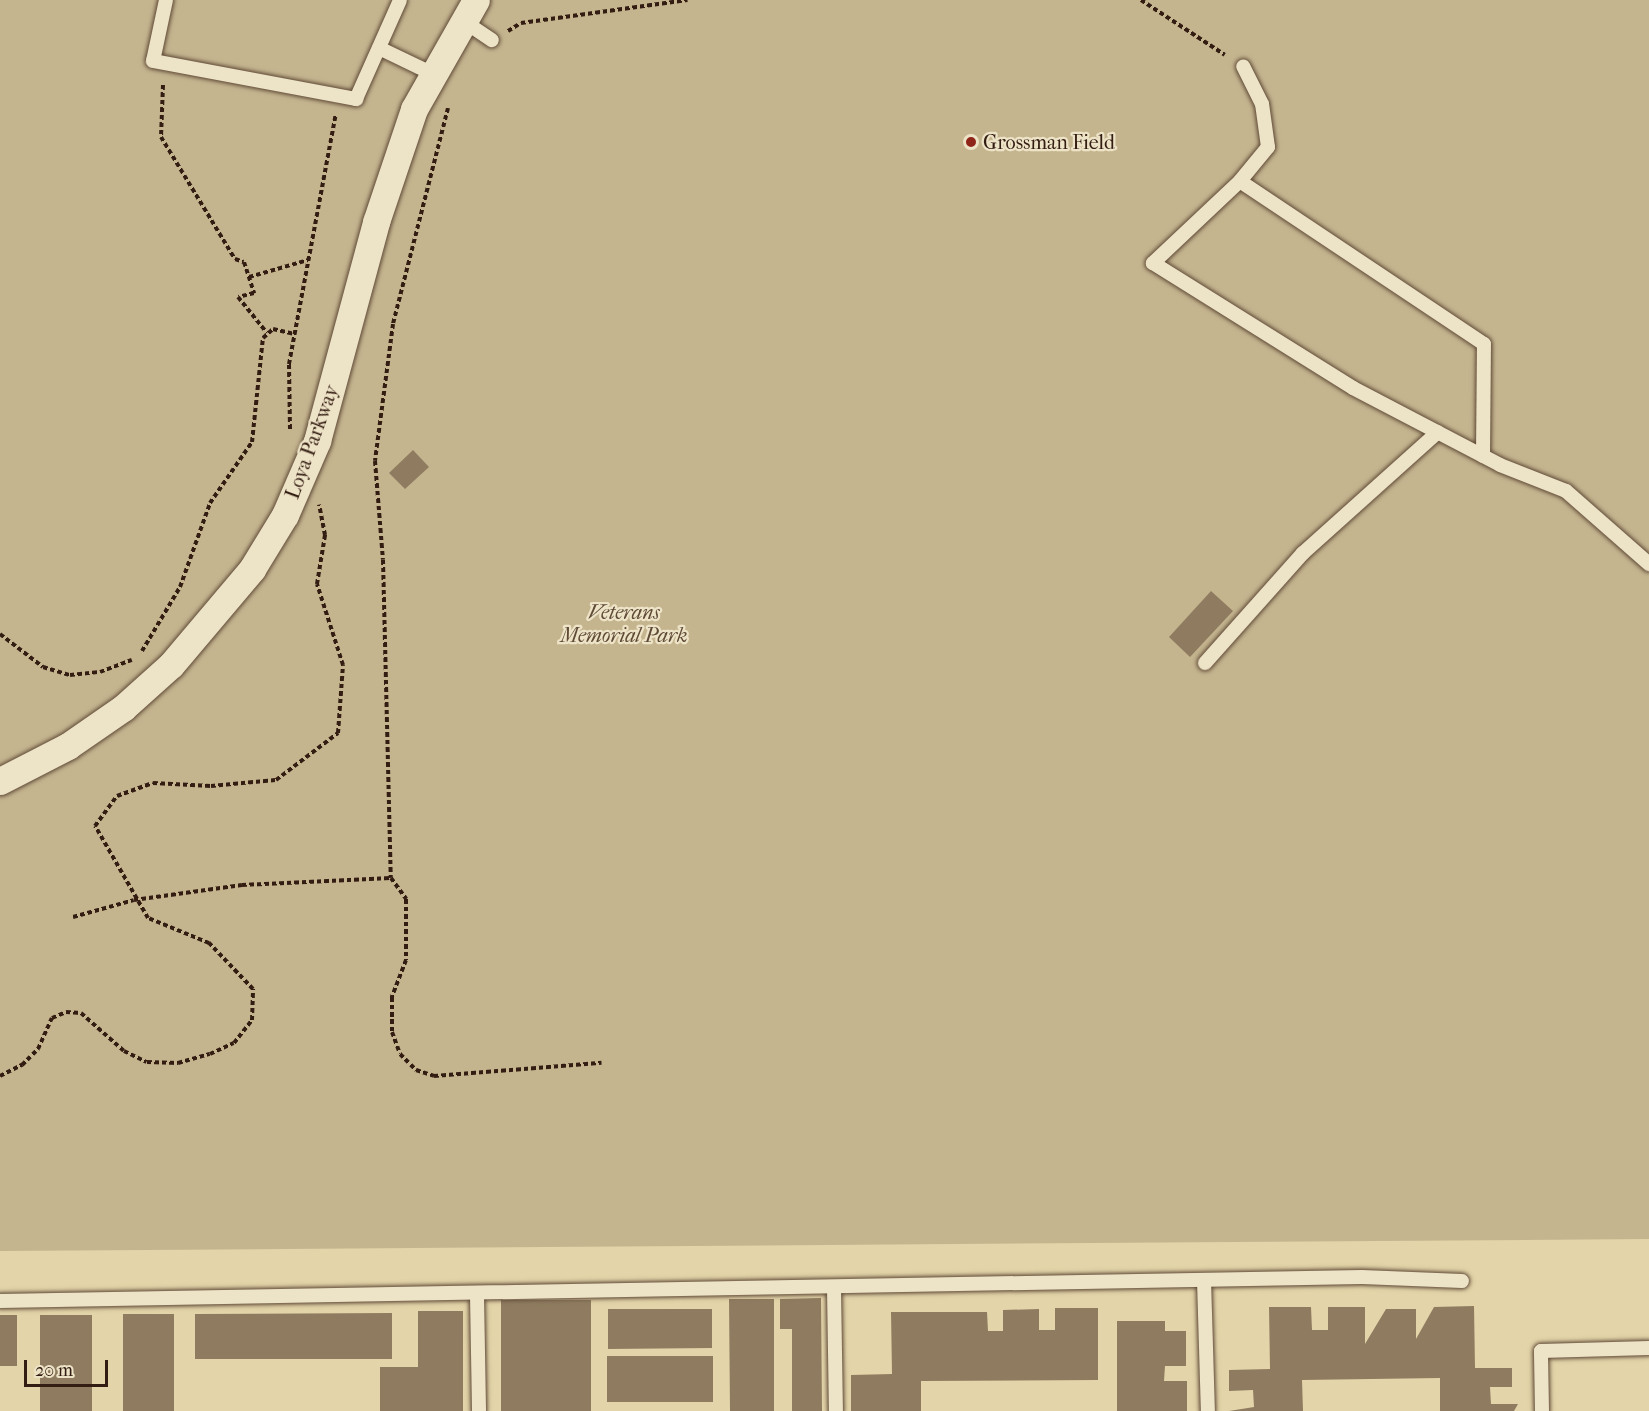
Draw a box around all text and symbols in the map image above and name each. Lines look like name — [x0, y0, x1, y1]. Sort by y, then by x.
place label: Grossman Field — [983, 130, 1115, 154]
marker: Grossman Field — [964, 135, 978, 149]
street label: Loya Parkway — [280, 382, 344, 502]
park label: Veterans Memorial Park — [561, 600, 687, 647]
scale bar — [27, 1348, 111, 1386]
text: 20 m — [35, 1360, 73, 1381]

